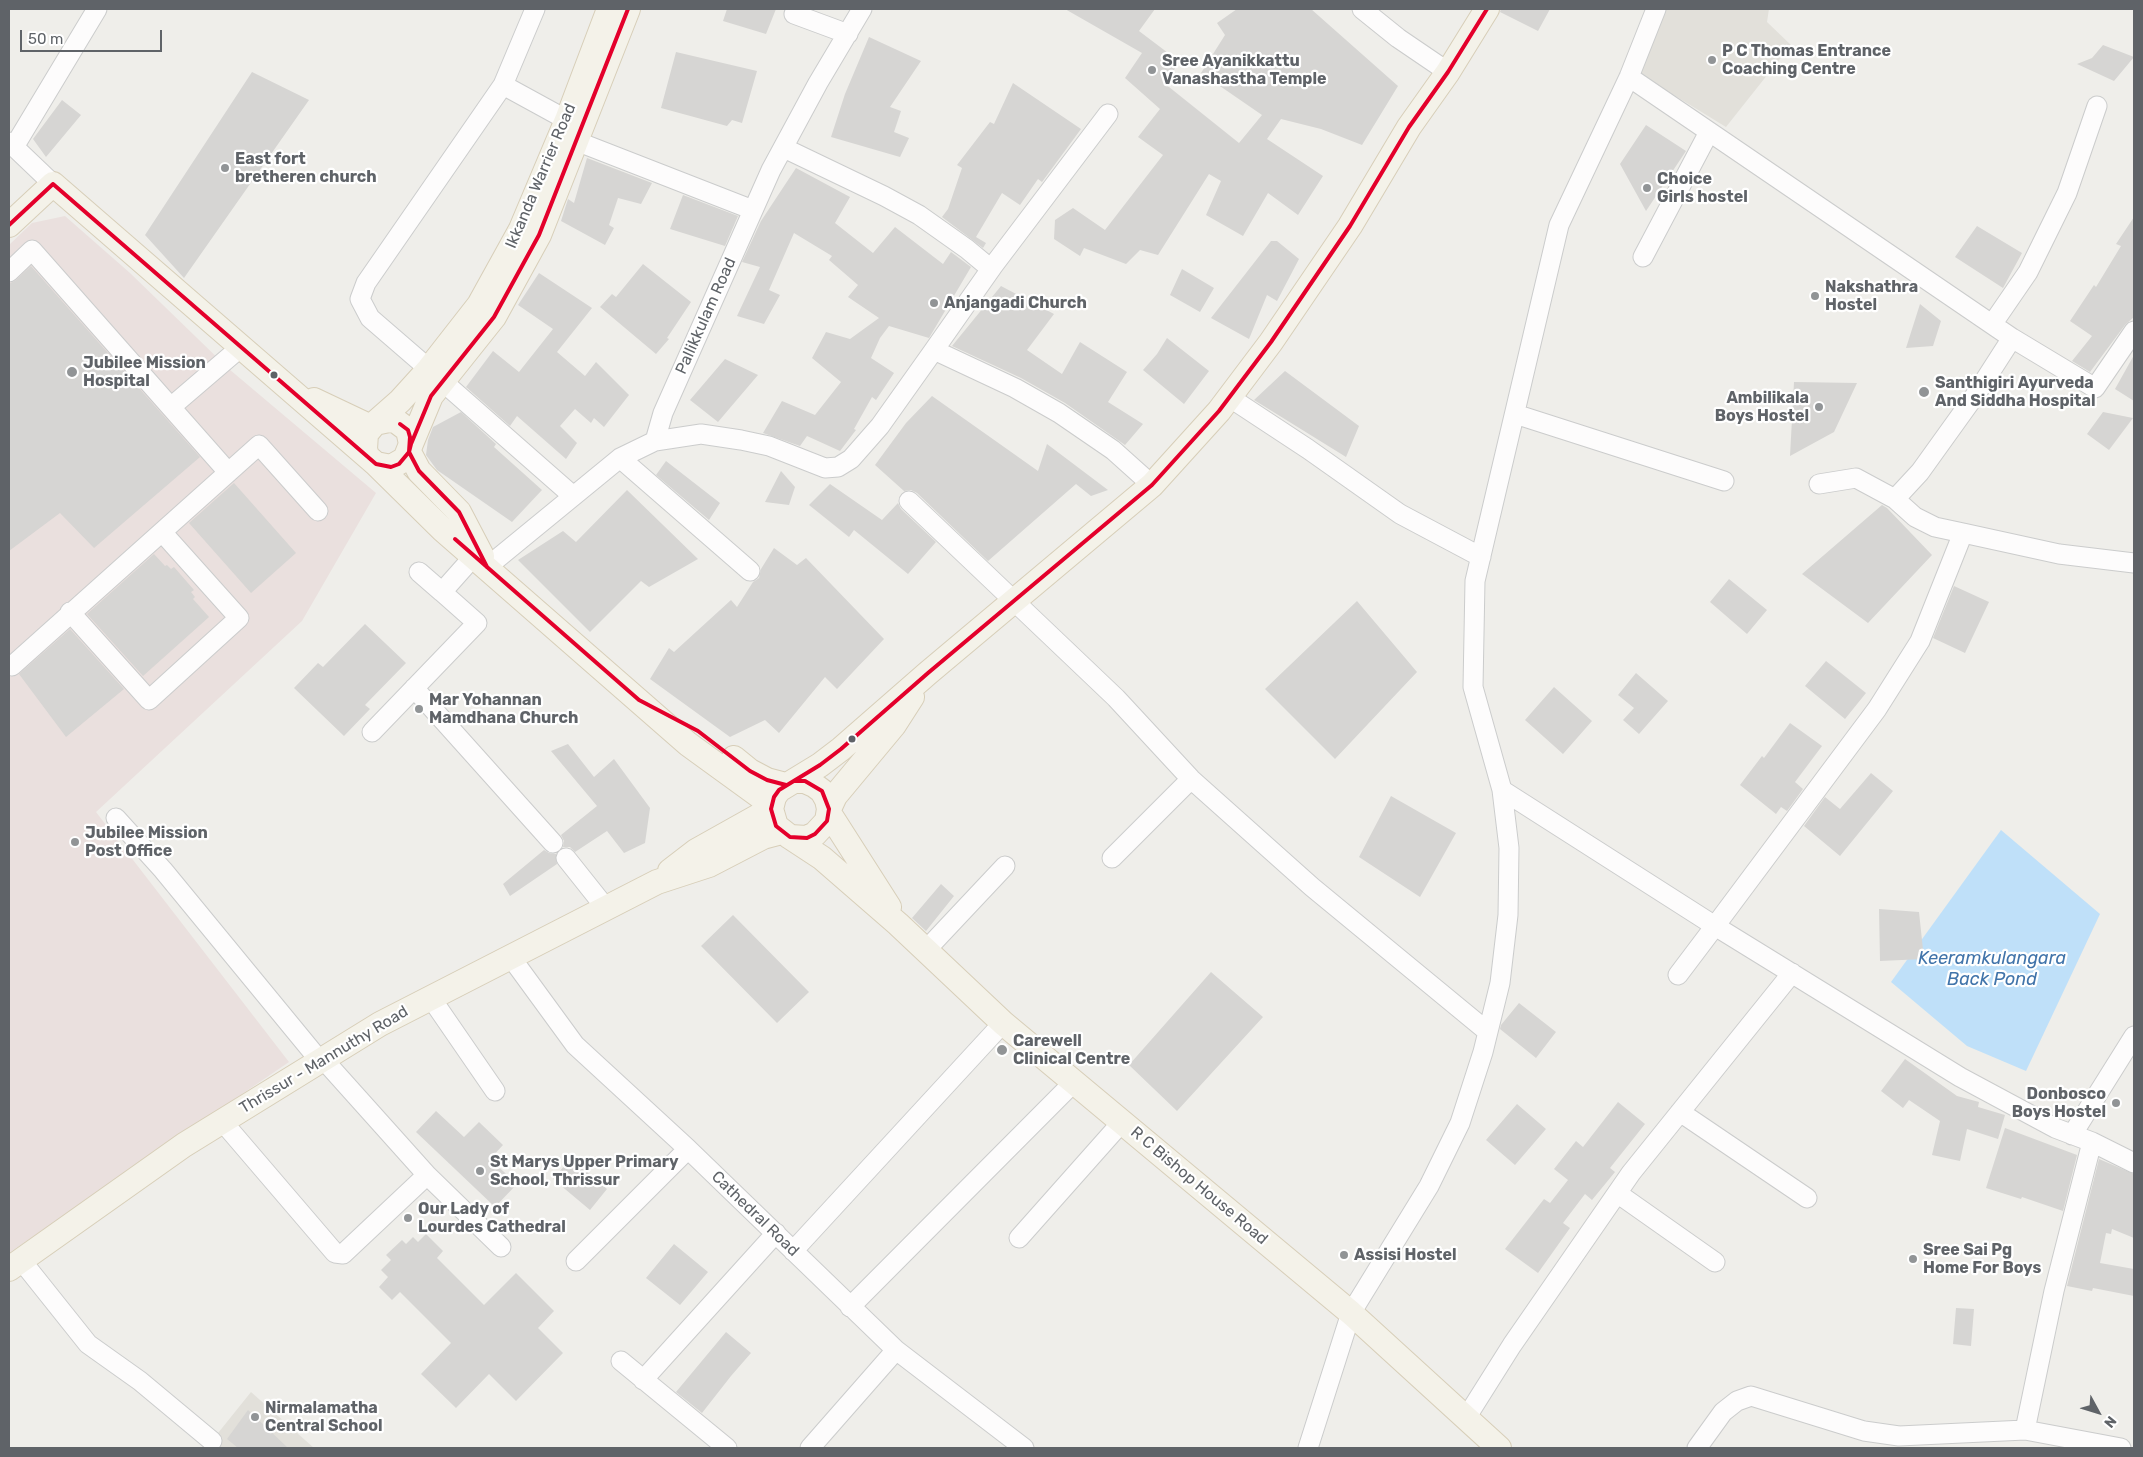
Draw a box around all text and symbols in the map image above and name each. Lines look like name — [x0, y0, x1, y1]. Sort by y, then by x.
scale bar — [22, 20, 165, 52]
text: 50 m — [28, 30, 63, 48]
place label: P C Thomas Entrance Coaching Centre — [1722, 41, 1891, 79]
place label: Sree Ayanikkattu Vanashastha Temple — [1162, 51, 1327, 89]
marker: P C Thomas Entrance Coaching Centre — [1706, 54, 1718, 66]
marker: Sree Ayanikkattu Vanashastha Temple — [1146, 64, 1158, 76]
street label: Ikkanda Warrier Road — [502, 101, 580, 251]
place label: East fort bretheren church — [235, 149, 377, 187]
marker: East fort bretheren church — [219, 162, 231, 174]
place label: Choice Girls hostel — [1657, 169, 1748, 207]
marker: Choice Girls hostel — [1641, 182, 1653, 194]
street label: Pallikkulam Road — [672, 255, 740, 377]
place label: Nakshathra Hostel — [1825, 277, 1918, 315]
marker: Nakshathra Hostel — [1809, 290, 1821, 302]
place label: Anjangadi Church — [944, 293, 1087, 313]
marker: Anjangadi Church — [928, 297, 940, 309]
place label: Jubilee Mission Hospital — [83, 353, 206, 391]
marker: Jubilee Mission Hospital — [65, 365, 79, 379]
unlabelled marker — [269, 370, 279, 380]
place label: Santhigiri Ayurveda And Siddha Hospital — [1935, 373, 2096, 411]
marker: Santhigiri Ayurveda And Siddha Hospital — [1917, 385, 1931, 399]
place label: Ambilikala Boys Hostel — [1715, 388, 1809, 426]
marker: Ambilikala Boys Hostel — [1813, 401, 1825, 413]
place label: Mar Yohannan Mamdhana Church — [429, 690, 578, 728]
marker: Mar Yohannan Mamdhana Church — [413, 703, 425, 715]
unlabelled marker — [847, 734, 857, 744]
place label: Jubilee Mission Post Office — [85, 823, 208, 861]
marker: Jubilee Mission Post Office — [69, 836, 81, 848]
water label: Keeramkulangara Back Pond — [1918, 948, 2066, 991]
street label: Thrissur - Mannuthy Road — [236, 1002, 412, 1118]
place label: Carewell Clinical Centre — [1013, 1031, 1130, 1069]
marker: Carewell Clinical Centre — [995, 1043, 1009, 1057]
place label: Donbosco Boys Hostel — [2012, 1084, 2106, 1122]
marker: Donbosco Boys Hostel — [2110, 1097, 2122, 1109]
street label: R C Bishop House Road — [1126, 1123, 1272, 1249]
place label: St Marys Upper Primary School, Thrissur — [490, 1152, 679, 1190]
marker: St Marys Upper Primary School, Thrissur — [474, 1165, 486, 1177]
street label: Cathedral Road — [707, 1167, 803, 1261]
place label: Our Lady of Lourdes Cathedral — [418, 1199, 566, 1237]
marker: Our Lady of Lourdes Cathedral — [402, 1212, 414, 1224]
place label: Sree Sai Pg Home For Boys — [1923, 1240, 2041, 1278]
place label: Assisi Hostel — [1354, 1245, 1457, 1265]
marker: Assisi Hostel — [1338, 1249, 1350, 1261]
marker: Sree Sai Pg Home For Boys — [1907, 1253, 1919, 1265]
north arrow — [2073, 1387, 2123, 1437]
place label: Nirmalamatha Central School — [265, 1398, 383, 1436]
marker: Nirmalamatha Central School — [249, 1411, 261, 1423]
text: N — [2100, 1412, 2120, 1431]

